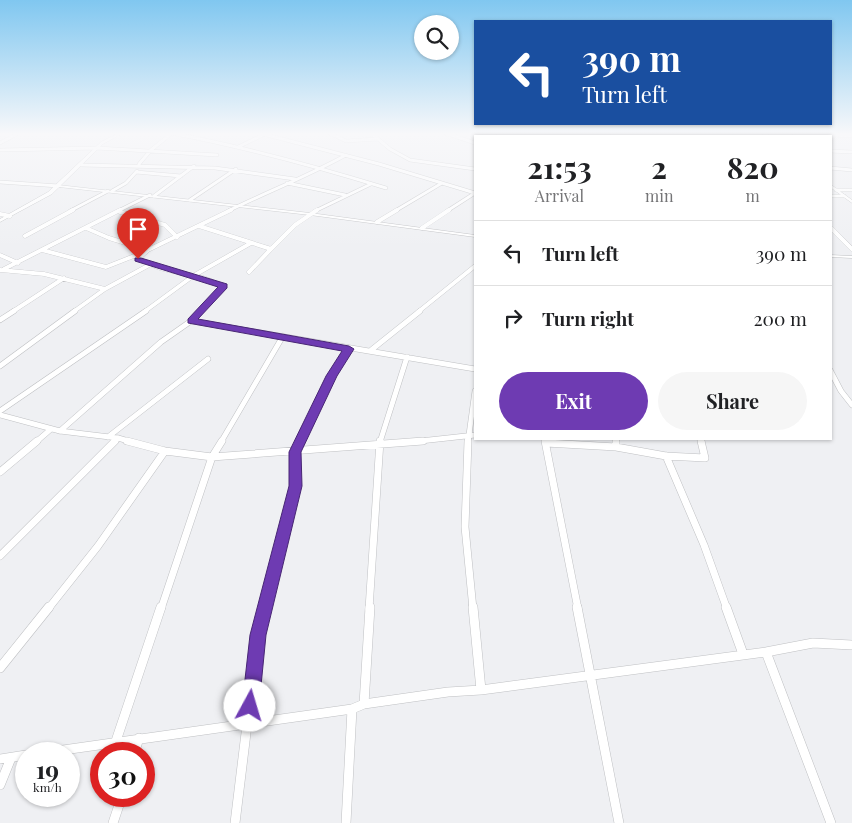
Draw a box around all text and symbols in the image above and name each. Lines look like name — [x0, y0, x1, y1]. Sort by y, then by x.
map controls — [414, 15, 459, 60]
button: search — [414, 15, 459, 60]
text: 390 m — [582, 34, 681, 81]
icon: left — [499, 40, 564, 105]
text: Turn left — [582, 79, 667, 109]
text: 21:53 — [527, 147, 592, 187]
text: 2 — [651, 147, 667, 187]
text: 820 — [727, 147, 779, 187]
text: Arrival — [535, 185, 584, 206]
text: min — [645, 185, 673, 206]
text: m — [746, 185, 760, 206]
pin — [117, 208, 159, 259]
icon: arrive — [124, 215, 152, 243]
icon: left — [499, 239, 527, 267]
text: Turn left — [542, 240, 619, 266]
text: 390 m — [756, 240, 807, 266]
icon: right — [499, 304, 527, 332]
text: Turn right — [542, 305, 634, 331]
text: 200 m — [753, 305, 807, 331]
button: Exit — [499, 372, 648, 430]
button: Share — [658, 372, 807, 430]
position arrow — [223, 679, 275, 731]
speed limit sign: 30 — [90, 742, 155, 807]
text: 19 — [36, 752, 59, 785]
text: km/h — [33, 779, 62, 795]

